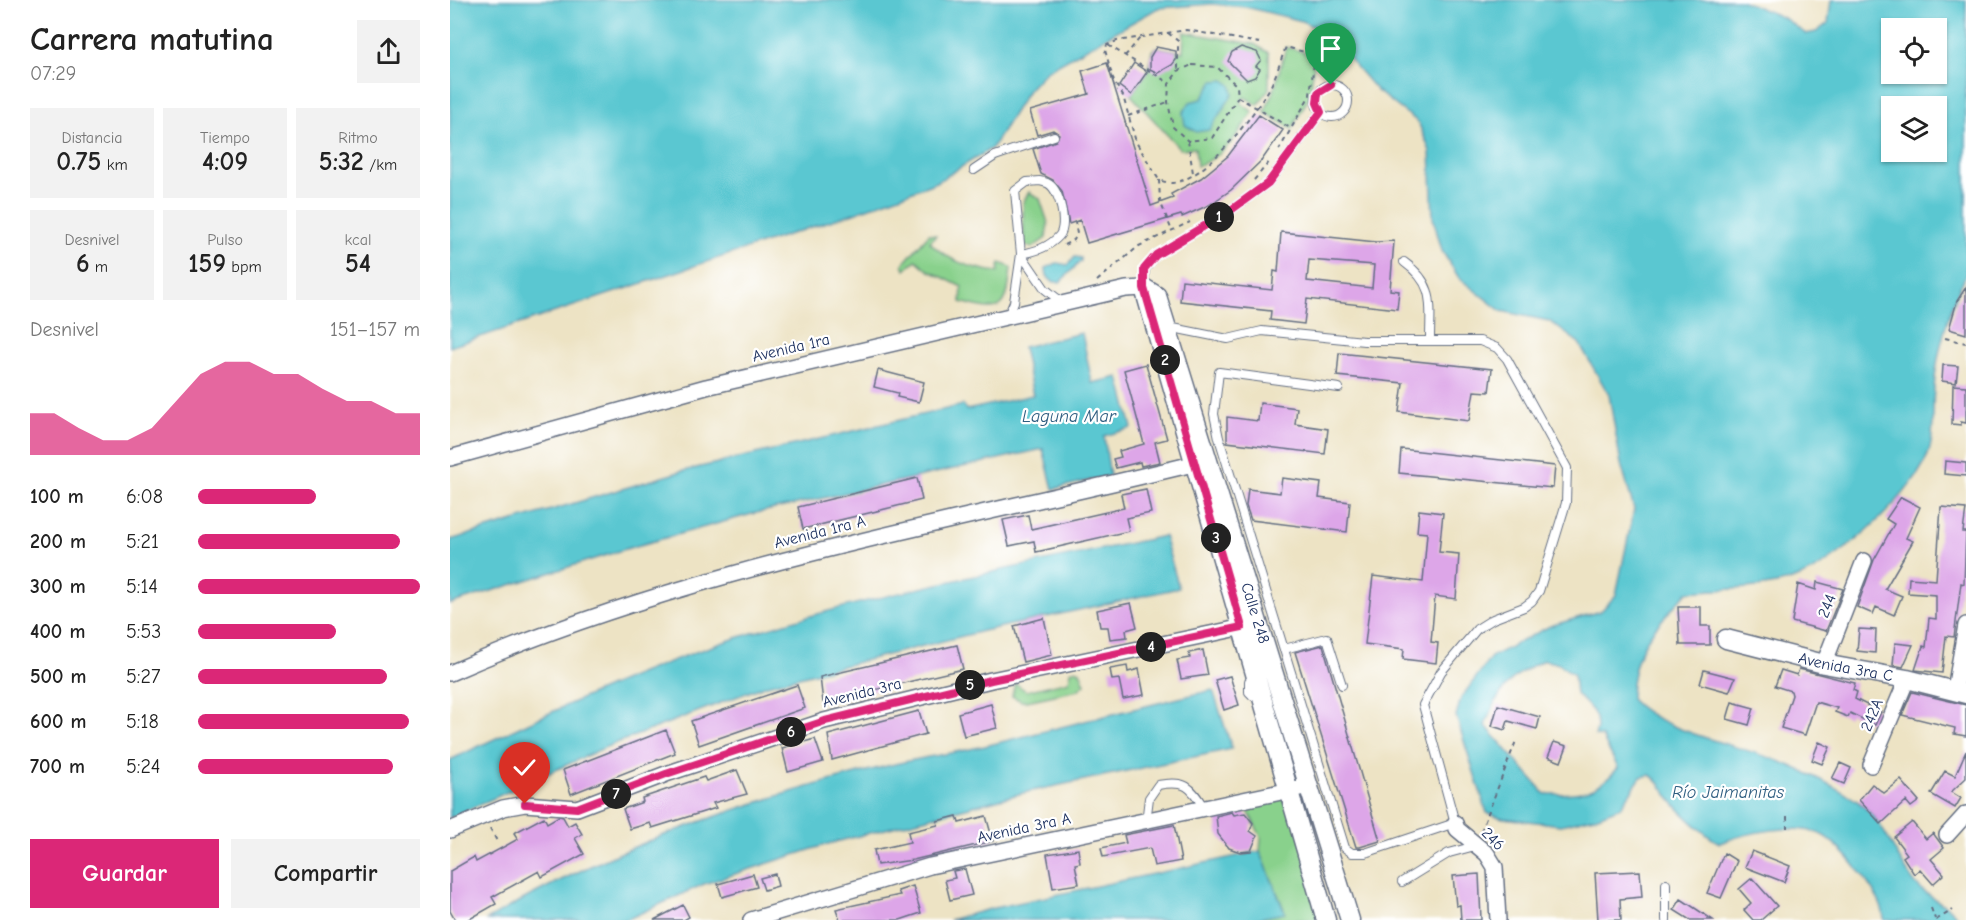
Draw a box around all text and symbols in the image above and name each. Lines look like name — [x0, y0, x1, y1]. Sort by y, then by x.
map controls — [1881, 18, 1947, 162]
button: locate — [1881, 18, 1947, 84]
text: Carrera matutina — [30, 20, 274, 58]
button: share — [357, 20, 420, 83]
pin — [1305, 23, 1356, 85]
icon: arrive — [1314, 32, 1347, 65]
text: 07:29 — [30, 62, 76, 85]
button: layers — [1881, 96, 1947, 162]
text: Distancia — [61, 129, 123, 147]
text: Tiempo — [200, 129, 250, 147]
text: Ritmo — [338, 129, 378, 147]
text: 0.75 — [56, 147, 101, 177]
text: 4:09 — [202, 147, 248, 177]
text: 5:32 — [319, 147, 364, 177]
text: km — [101, 156, 128, 174]
text: /km — [364, 156, 397, 174]
pin: 1 — [1204, 202, 1234, 232]
text: 1 — [1216, 208, 1222, 226]
text: Desnivel — [64, 231, 120, 249]
text: Pulso — [207, 231, 243, 249]
text: kcal — [345, 231, 371, 249]
text: 6 — [76, 249, 90, 279]
text: 159 — [188, 249, 226, 279]
text: 54 — [345, 249, 371, 279]
text: m — [90, 258, 108, 276]
text: bpm — [226, 258, 262, 276]
text: Desnivel — [30, 318, 99, 341]
text: 151–157 m — [330, 318, 420, 341]
street label: Avenida 1ra — [751, 330, 831, 366]
pin: 2 — [1150, 345, 1180, 375]
text: 2 — [1161, 351, 1169, 369]
water label: Laguna Mar — [1022, 406, 1117, 427]
text: 100 m — [30, 485, 84, 508]
text: 6:08 — [126, 485, 163, 508]
street label: Avenida 1ra A — [772, 512, 868, 552]
pin: 3 — [1201, 523, 1231, 553]
text: 3 — [1212, 529, 1220, 547]
text: 200 m — [30, 530, 86, 553]
text: 5:21 — [126, 530, 159, 553]
text: 300 m — [30, 575, 86, 598]
text: 5:14 — [126, 575, 158, 598]
street label: Calle 248 — [1237, 581, 1273, 646]
street label: 244 — [1814, 592, 1840, 620]
text: 400 m — [30, 620, 85, 643]
text: 5:53 — [126, 620, 161, 643]
pin: 4 — [1136, 632, 1166, 662]
text: 4 — [1147, 638, 1155, 656]
street label: Avenida 3ra C — [1796, 649, 1894, 685]
text: 500 m — [30, 665, 87, 688]
text: 5:27 — [126, 665, 160, 688]
pin: 5 — [955, 670, 985, 700]
street label: Avenida 3ra — [821, 675, 903, 711]
text: 5 — [966, 676, 974, 694]
street label: 242A — [1857, 696, 1887, 734]
text: 600 m — [30, 710, 86, 733]
text: 5:18 — [126, 710, 159, 733]
pin: 6 — [776, 717, 806, 747]
text: 6 — [787, 723, 795, 741]
pin — [499, 742, 550, 804]
icon: check — [508, 751, 541, 784]
text: 700 m — [30, 755, 85, 778]
text: 5:24 — [126, 755, 161, 778]
pin: 7 — [601, 779, 631, 809]
water label: Río Jaimanitas — [1672, 782, 1785, 803]
text: 7 — [612, 785, 620, 803]
street label: Avenida 3ra A — [976, 809, 1072, 847]
street label: 246 — [1478, 824, 1508, 854]
button: Guardar — [30, 839, 219, 908]
button: Compartir — [231, 839, 420, 908]

